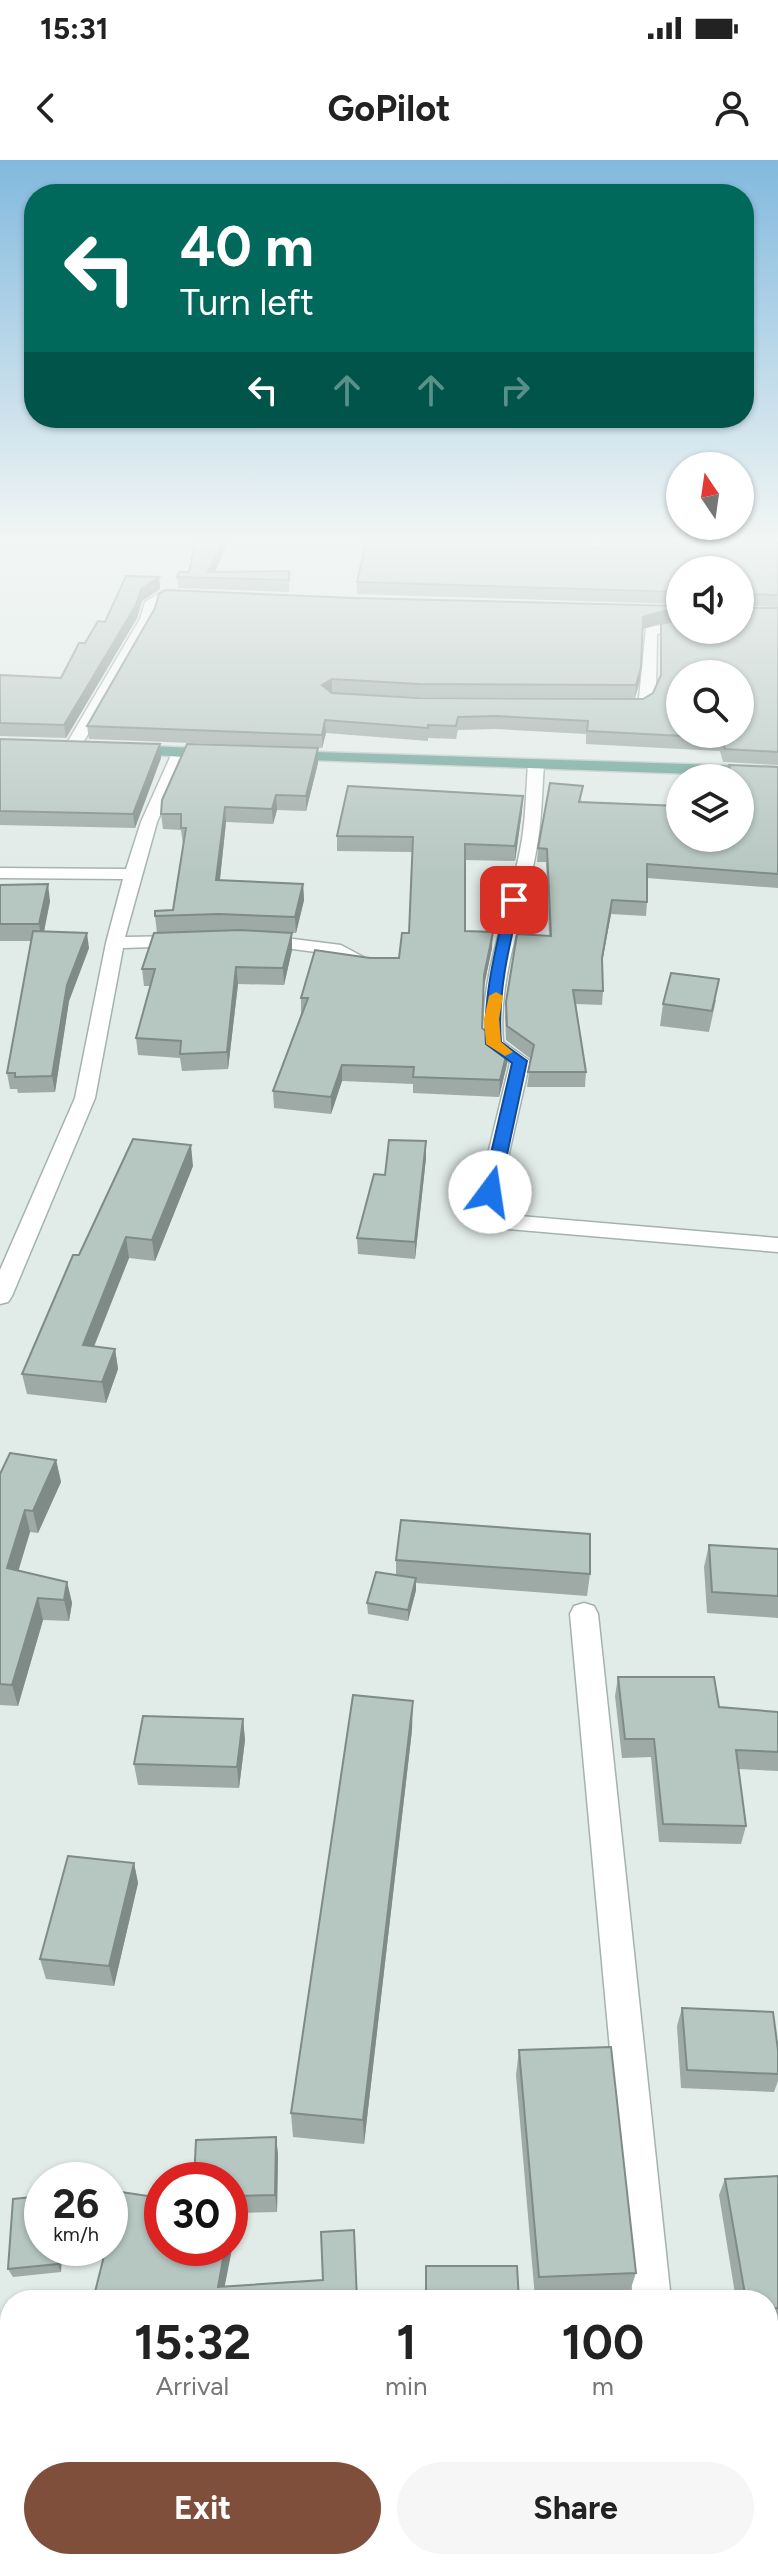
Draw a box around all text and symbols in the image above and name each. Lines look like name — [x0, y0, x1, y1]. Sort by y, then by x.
text: 15:31 — [40, 10, 108, 47]
icon: back — [24, 86, 68, 130]
icon: person — [710, 86, 754, 130]
text: GoPilot — [327, 87, 451, 130]
text: 40 m — [180, 213, 314, 280]
icon: left — [48, 216, 152, 320]
text: Turn left — [180, 281, 314, 324]
icon: left — [241, 368, 285, 412]
icon: ahead — [325, 368, 369, 412]
icon: ahead — [409, 368, 453, 412]
icon: right — [493, 368, 537, 412]
north arrow — [666, 452, 754, 540]
map controls — [666, 452, 754, 852]
button: sound — [666, 556, 754, 644]
button: search — [666, 660, 754, 748]
button: layers — [666, 764, 754, 852]
pin — [480, 866, 548, 934]
icon: arrive — [492, 878, 536, 922]
position arrow — [448, 1150, 532, 1234]
speed limit sign: 30 — [144, 2162, 248, 2266]
text: 26 — [53, 2180, 99, 2228]
text: km/h — [53, 2222, 99, 2246]
text: 15:32 — [134, 2313, 251, 2371]
text: 1 — [396, 2313, 416, 2371]
text: 100 — [562, 2313, 644, 2371]
text: Arrival — [156, 2370, 229, 2402]
text: min — [385, 2370, 428, 2402]
text: m — [592, 2370, 614, 2402]
button: Exit — [24, 2462, 381, 2554]
button: Share — [397, 2462, 754, 2554]

